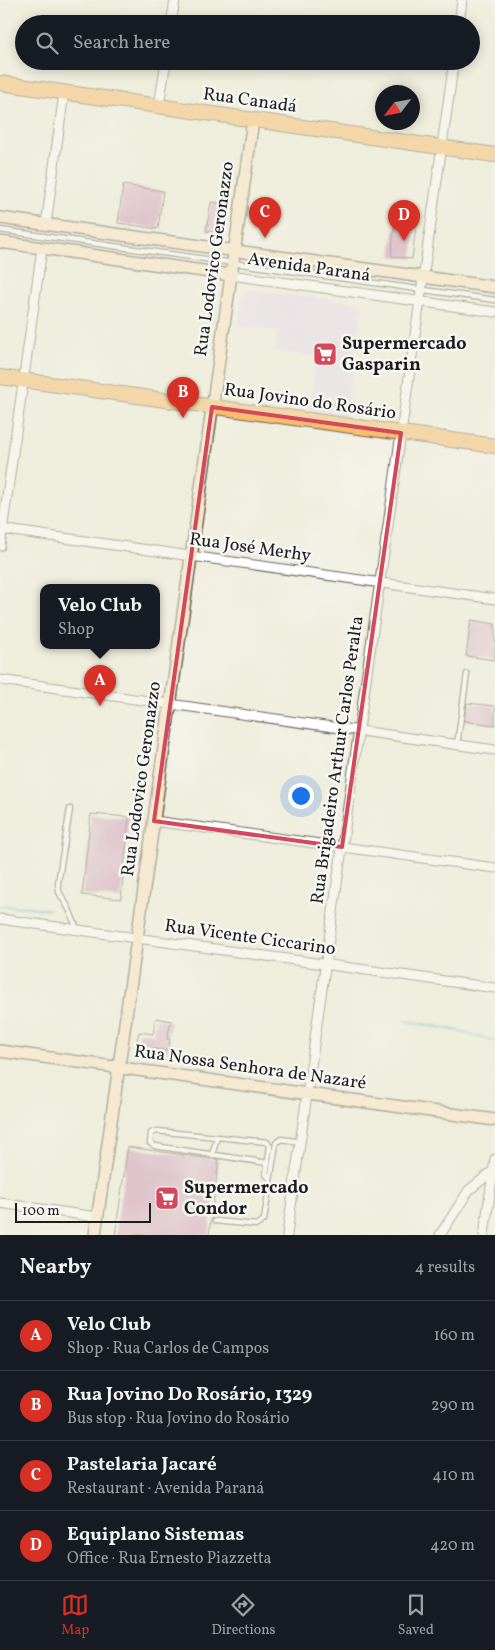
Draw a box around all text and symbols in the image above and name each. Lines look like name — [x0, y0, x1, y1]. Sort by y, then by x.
search box — [15, 15, 480, 70]
icon: search — [33, 29, 61, 57]
text: Search here — [73, 30, 170, 56]
street label: Rua Canadá — [201, 82, 299, 120]
north arrow — [375, 85, 420, 130]
street label: Rua Lodovico Geronazzo — [189, 160, 241, 358]
pin: C — [249, 197, 281, 238]
pin: D — [388, 200, 420, 241]
street label: Avenida Paraná — [246, 247, 372, 289]
place label: Supermercado Gasparin — [342, 332, 466, 378]
supermarket icon: Supermercado Gasparin — [312, 341, 338, 367]
pin: B — [167, 377, 199, 418]
street label: Rua Jovino do Rosário — [222, 378, 398, 426]
street label: Rua José Merhy — [188, 527, 313, 569]
popup — [40, 584, 160, 649]
text: Velo Club — [58, 593, 142, 619]
street label: Rua Brigadeiro Arthur Carlos Peralta — [305, 614, 371, 906]
text: Shop — [58, 619, 94, 641]
pin: A — [84, 665, 116, 706]
street label: Rua Lodovico Geronazzo — [116, 680, 168, 878]
your location — [288, 783, 314, 809]
street label: Rua Vicente Ciccarino — [163, 914, 337, 962]
street label: Rua Nossa Senhora de Nazaré — [132, 1039, 368, 1097]
place label: Supermercado Condor — [184, 1176, 308, 1222]
supermarket icon: Supermercado Condor — [154, 1185, 180, 1211]
scale bar — [15, 1200, 151, 1223]
text: 100 m — [22, 1202, 60, 1221]
text: Nearby — [20, 1253, 91, 1282]
text: 4 results — [415, 1257, 475, 1279]
text: Velo Club — [67, 1312, 151, 1338]
text: A — [30, 1325, 42, 1347]
text: 160 m — [434, 1325, 475, 1347]
text: Shop · Rua Carlos de Campos — [67, 1338, 269, 1360]
text: Rua Jovino Do Rosário, 1329 — [67, 1382, 312, 1408]
text: B — [31, 1395, 41, 1417]
text: 290 m — [431, 1395, 475, 1417]
text: Bus stop · Rua Jovino do Rosário — [67, 1408, 290, 1430]
text: Pastelaria Jacaré — [67, 1452, 217, 1478]
text: C — [31, 1465, 41, 1487]
text: 410 m — [432, 1465, 475, 1487]
text: Restaurant · Avenida Paraná — [67, 1478, 264, 1500]
text: Equiplano Sistemas — [67, 1522, 244, 1548]
text: D — [30, 1535, 42, 1557]
text: 420 m — [430, 1535, 475, 1557]
text: Office · Rua Ernesto Piazzetta — [67, 1548, 272, 1570]
tab: Map — [61, 1591, 89, 1640]
tab: Directions — [211, 1591, 276, 1640]
tab: Saved — [398, 1591, 434, 1640]

